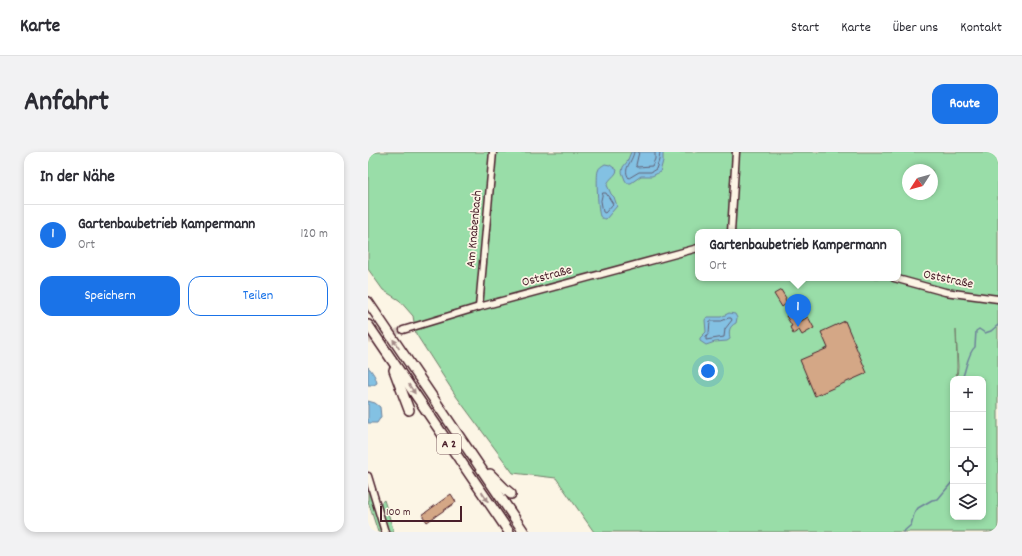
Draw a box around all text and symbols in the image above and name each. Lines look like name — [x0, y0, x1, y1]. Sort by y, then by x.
text: Karte — [20, 14, 60, 41]
text: Start — [791, 18, 819, 38]
text: Karte — [841, 18, 871, 38]
text: Über uns — [893, 18, 938, 38]
text: Kontakt — [960, 18, 1002, 38]
text: Anfahrt — [24, 84, 109, 124]
button: Route — [932, 84, 998, 124]
north arrow — [902, 164, 938, 200]
text: In der Nähe — [40, 166, 115, 190]
street label: Am Knabenbach — [462, 190, 488, 268]
text: Gartenbaubetrieb Kampermann — [78, 214, 255, 236]
text: 1 — [52, 225, 54, 244]
text: 120 m — [300, 225, 328, 244]
popup — [695, 229, 901, 281]
text: Gartenbaubetrieb Kampermann — [709, 235, 887, 257]
text: Ort — [78, 236, 95, 255]
text: Ort — [709, 257, 726, 276]
street label: Oststraße — [520, 261, 574, 293]
street label: Oststraße — [921, 265, 975, 295]
button: Speichern — [40, 276, 180, 316]
button: Teilen — [188, 276, 328, 316]
pin: 1 — [785, 294, 811, 327]
one-way arrow — [392, 339, 400, 349]
your location — [698, 361, 718, 381]
map controls — [950, 376, 986, 520]
button: + — [950, 376, 986, 412]
one-way arrow — [408, 384, 416, 394]
button: − — [950, 412, 986, 448]
road number: A 2 — [437, 434, 461, 454]
button: locate — [950, 448, 986, 484]
button: layers — [950, 484, 986, 520]
one-way arrow — [481, 491, 489, 502]
scale bar — [380, 504, 462, 523]
text: 100 m — [386, 505, 410, 521]

